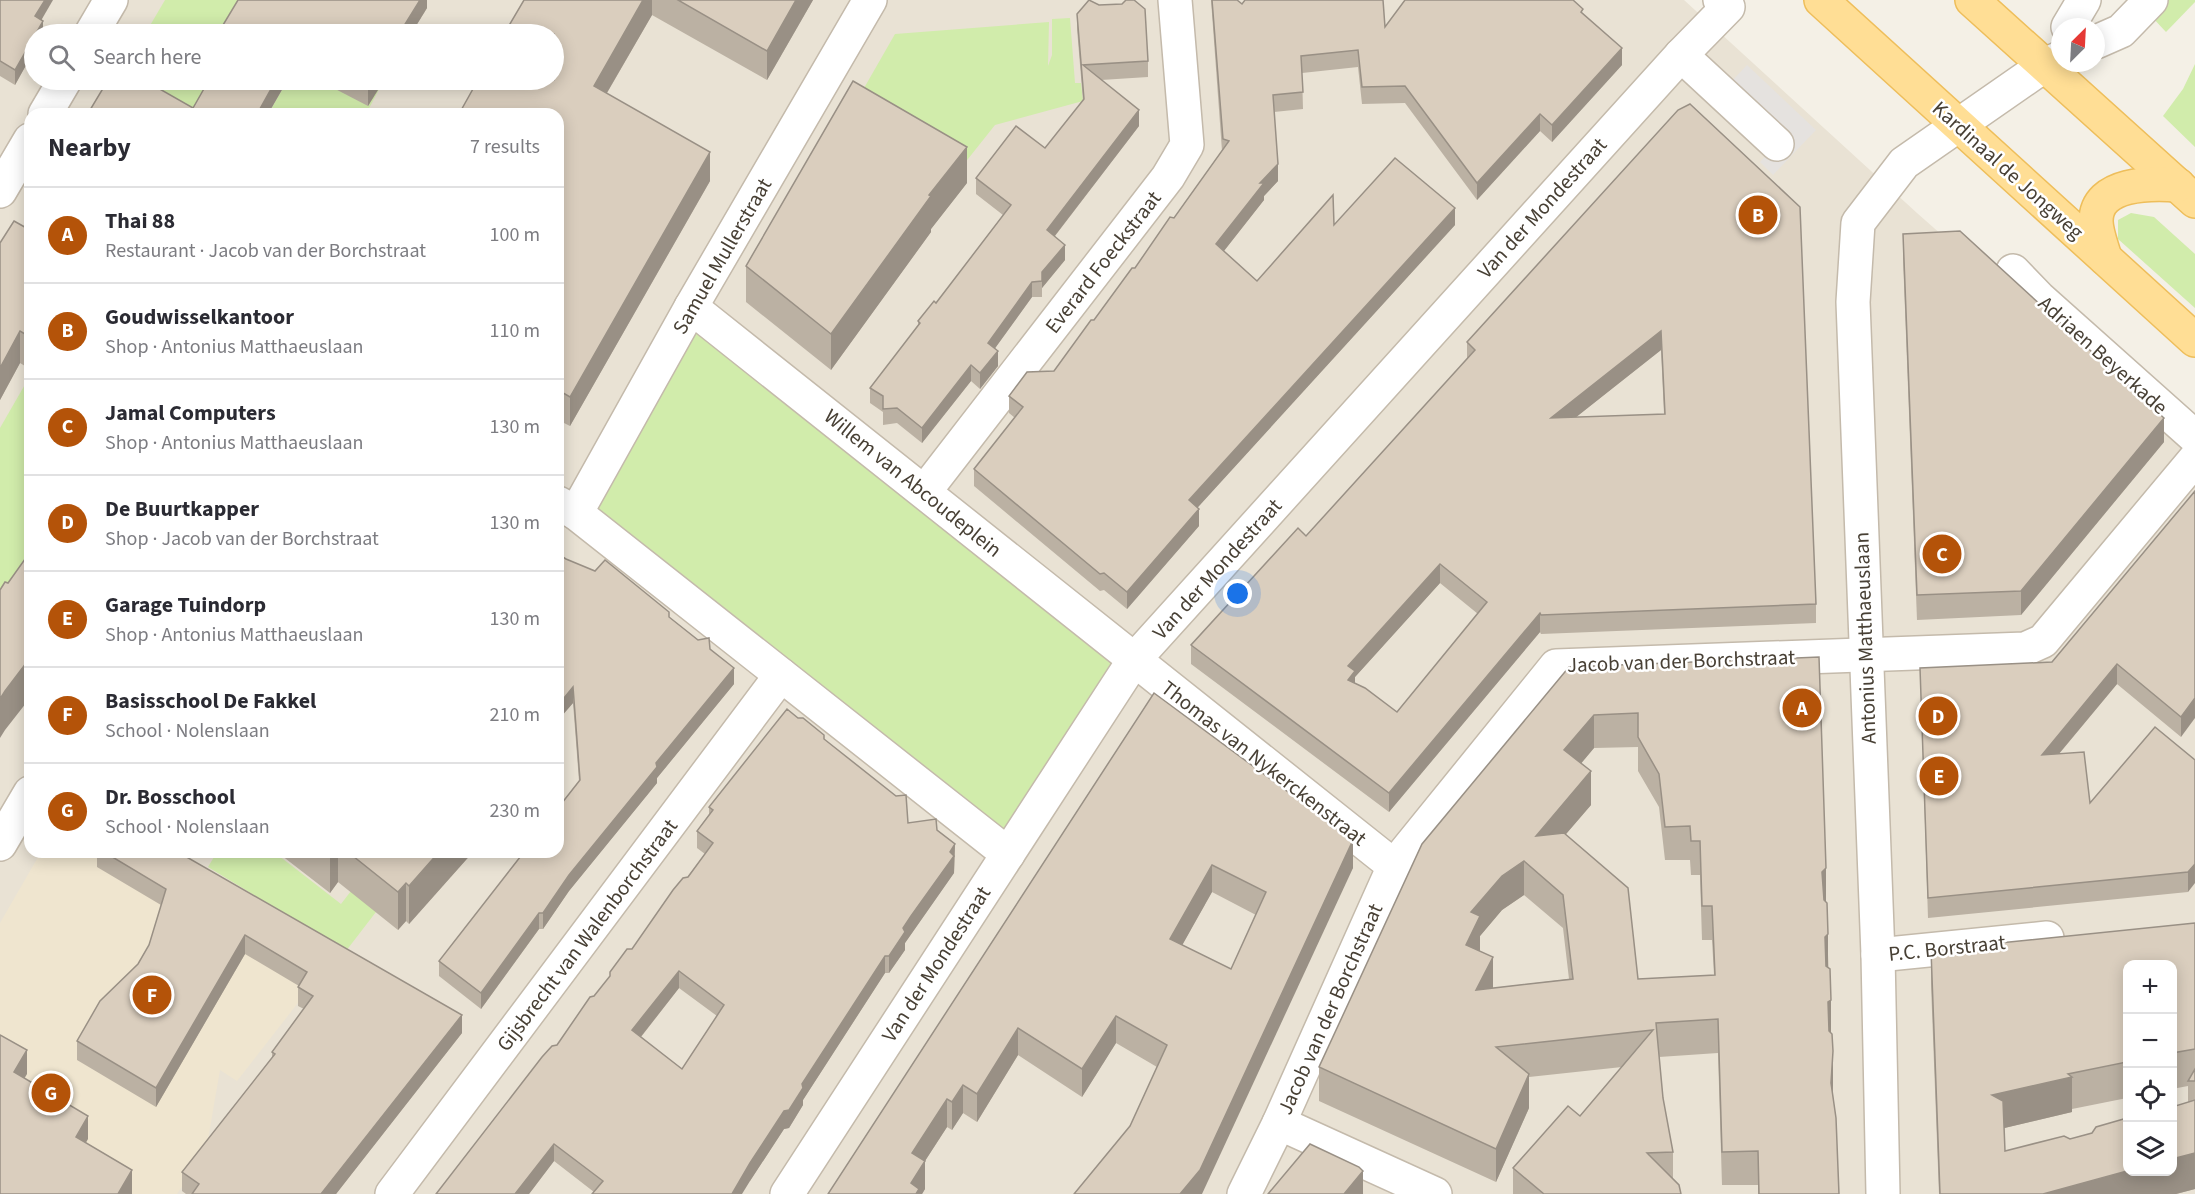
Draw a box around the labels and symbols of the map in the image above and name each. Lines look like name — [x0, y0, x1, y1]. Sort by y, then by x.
north arrow — [2051, 18, 2105, 72]
street label: Kardinaal de Jongweg — [1926, 94, 2091, 246]
street label: Van der Mondestraat — [1470, 131, 1614, 285]
street label: Samuel Mullerstraat — [665, 172, 779, 340]
street label: Everard Foeckstraat — [1038, 184, 1168, 340]
pin: B — [1738, 192, 1778, 238]
street label: Adriaen Beyerkade — [2032, 289, 2174, 421]
street label: Willem van Abcoudeplein — [818, 402, 1008, 564]
street label: Van der Mondestraat — [1145, 492, 1289, 646]
street label: Antonius Matthaeuslaan — [1846, 531, 1884, 745]
pin: C — [1922, 532, 1962, 576]
your location — [1223, 579, 1252, 608]
street label: Jacob van der Borchstraat — [1566, 642, 1796, 680]
street label: Thomas van Nykerckenstraat — [1155, 673, 1373, 853]
pin: A — [1782, 686, 1822, 730]
pin: D — [1918, 694, 1958, 738]
pin: E — [1920, 754, 1958, 798]
street label: Gijsbrecht van Walenborchstraat — [489, 812, 685, 1058]
street label: Van der Mondestraat — [874, 880, 998, 1048]
street label: Jacob van der Borchstraat — [1270, 899, 1390, 1119]
street label: P.C. Borstraat — [1887, 927, 2007, 969]
pin: F — [132, 972, 172, 1018]
pin: G — [32, 1070, 70, 1116]

